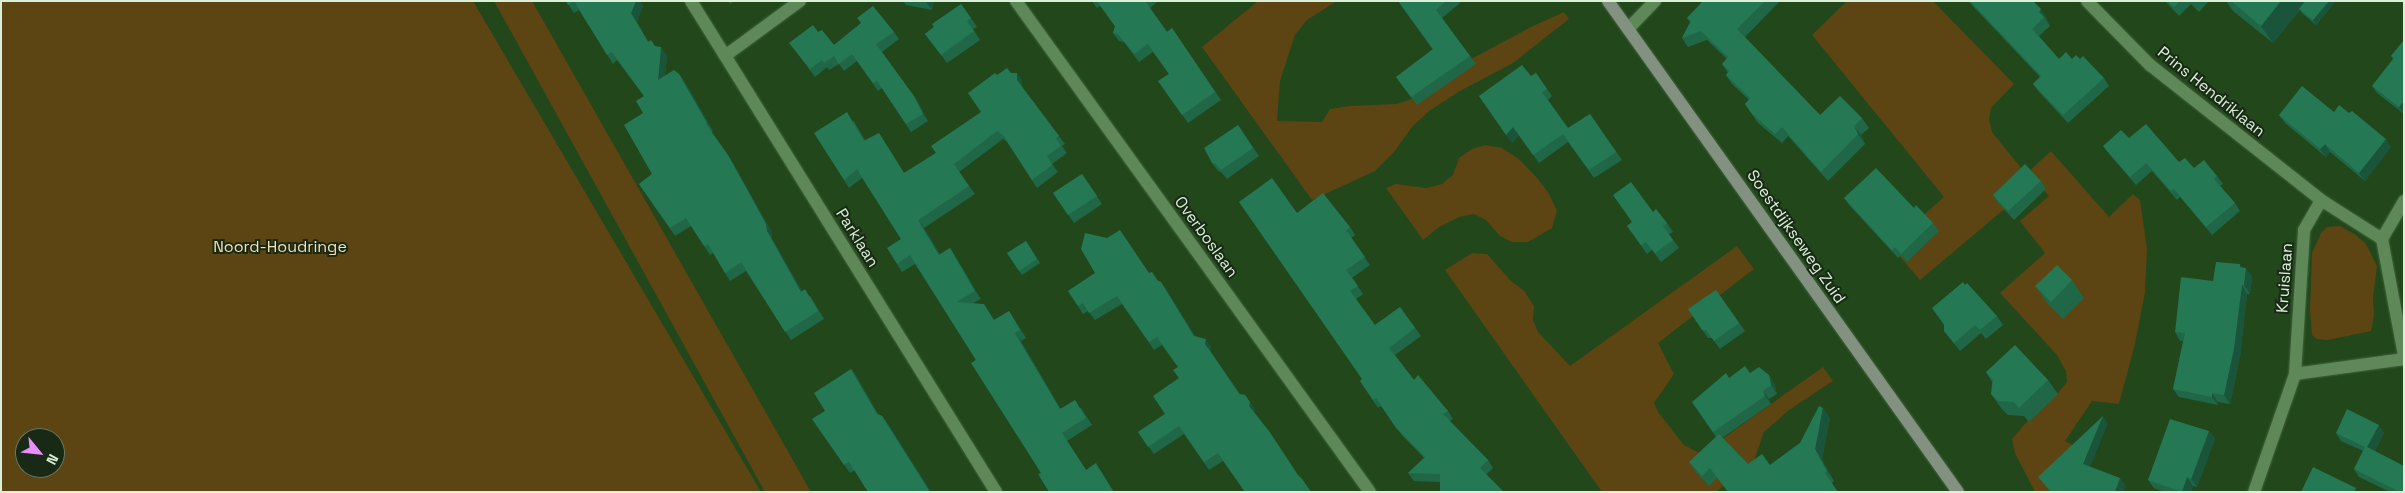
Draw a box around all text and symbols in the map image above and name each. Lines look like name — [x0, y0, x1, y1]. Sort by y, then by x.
street label: Prins Hendriklaan — [2153, 43, 2269, 141]
street label: Soestdijkseweg Zuid — [1743, 167, 1849, 307]
street label: Overboslaan — [1170, 193, 1242, 281]
street label: Parklaan — [832, 205, 882, 271]
park label: Noord-Houdringe — [213, 237, 347, 257]
street label: Kruislaan — [2273, 242, 2297, 314]
north arrow — [15, 428, 65, 478]
text: N — [42, 451, 63, 468]

